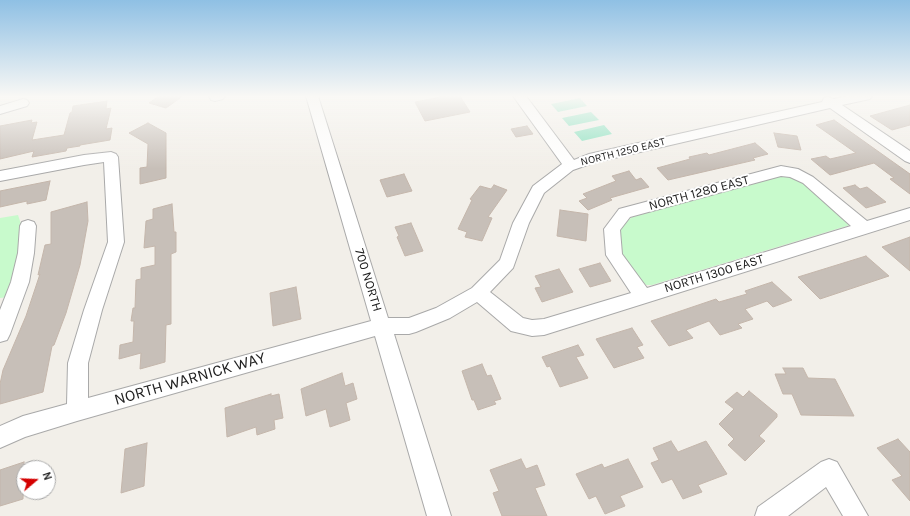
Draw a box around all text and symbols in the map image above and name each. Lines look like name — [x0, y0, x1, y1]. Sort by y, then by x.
street label: NORTH 1250 EAST — [579, 135, 667, 169]
street label: NORTH 1280 EAST — [647, 172, 751, 214]
street label: 700 NORTH — [351, 247, 385, 313]
street label: NORTH 1300 EAST — [662, 251, 766, 297]
street label: NORTH WARNICK WAY — [112, 348, 268, 410]
north arrow — [16, 460, 56, 500]
text: N — [39, 470, 54, 482]

